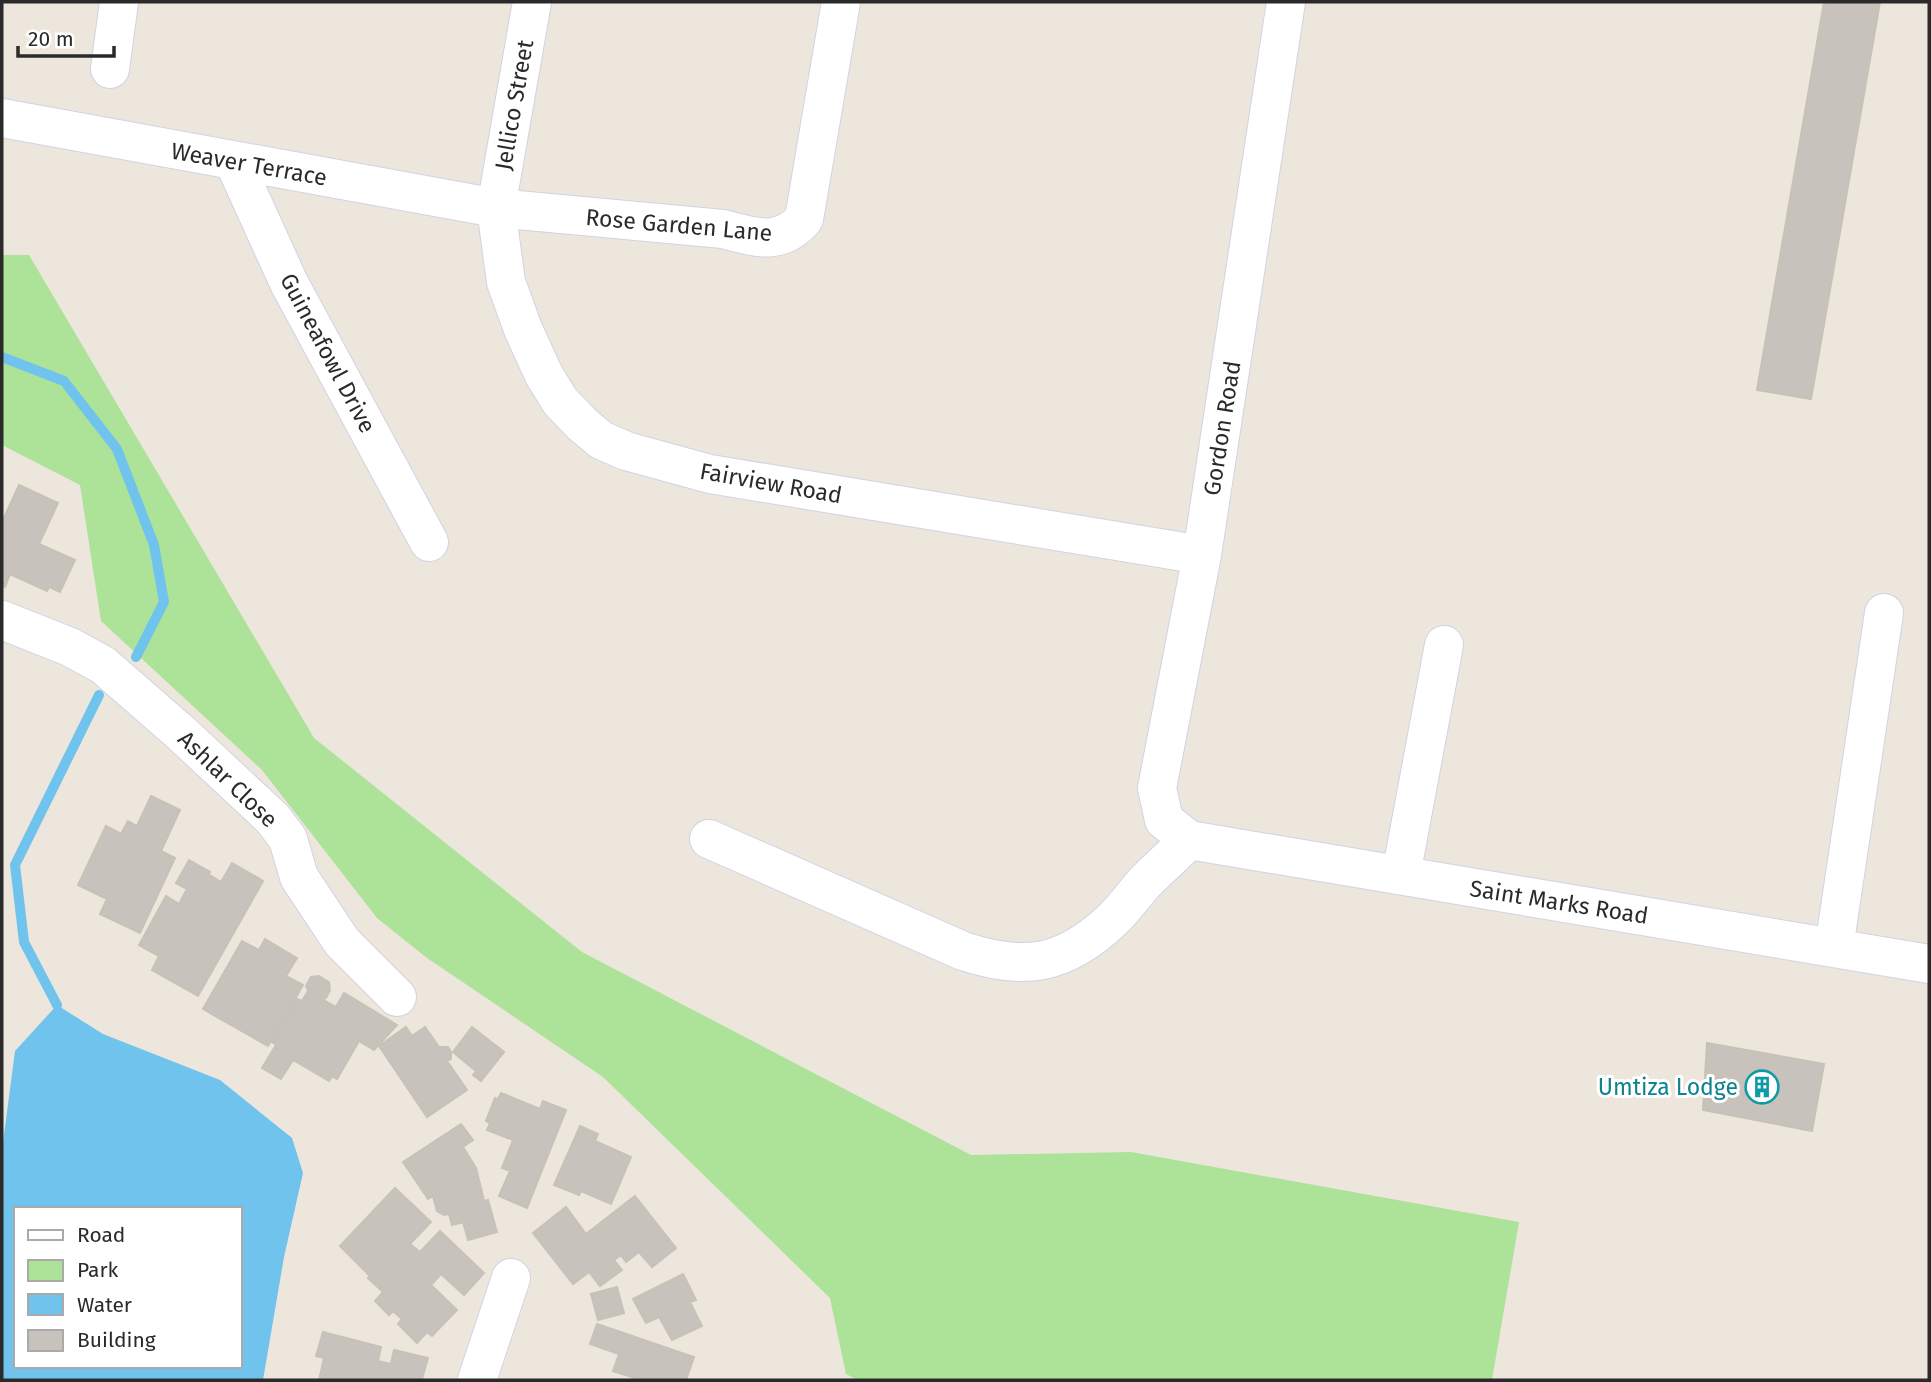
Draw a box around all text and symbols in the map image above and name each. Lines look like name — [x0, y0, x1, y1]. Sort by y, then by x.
scale bar — [18, 14, 114, 58]
text: 20 m — [28, 26, 74, 52]
street label: Jellico Street — [489, 37, 539, 172]
street label: Weaver Terrace — [169, 137, 329, 191]
street label: Rose Garden Lane — [585, 203, 773, 247]
street label: Guineafowl Drive — [274, 268, 382, 438]
street label: Gordon Road — [1198, 359, 1246, 497]
street label: Fairview Road — [698, 457, 844, 509]
street label: Ashlar Close — [172, 725, 284, 833]
street label: Saint Marks Road — [1468, 874, 1650, 930]
building icon: Umtiza Lodge — [1743, 1068, 1781, 1106]
place label: Umtiza Lodge — [1598, 1073, 1738, 1101]
legend — [14, 1207, 242, 1368]
text: Road — [77, 1222, 125, 1248]
text: Park — [77, 1257, 119, 1283]
text: Water — [77, 1292, 132, 1318]
text: Building — [77, 1327, 156, 1353]

